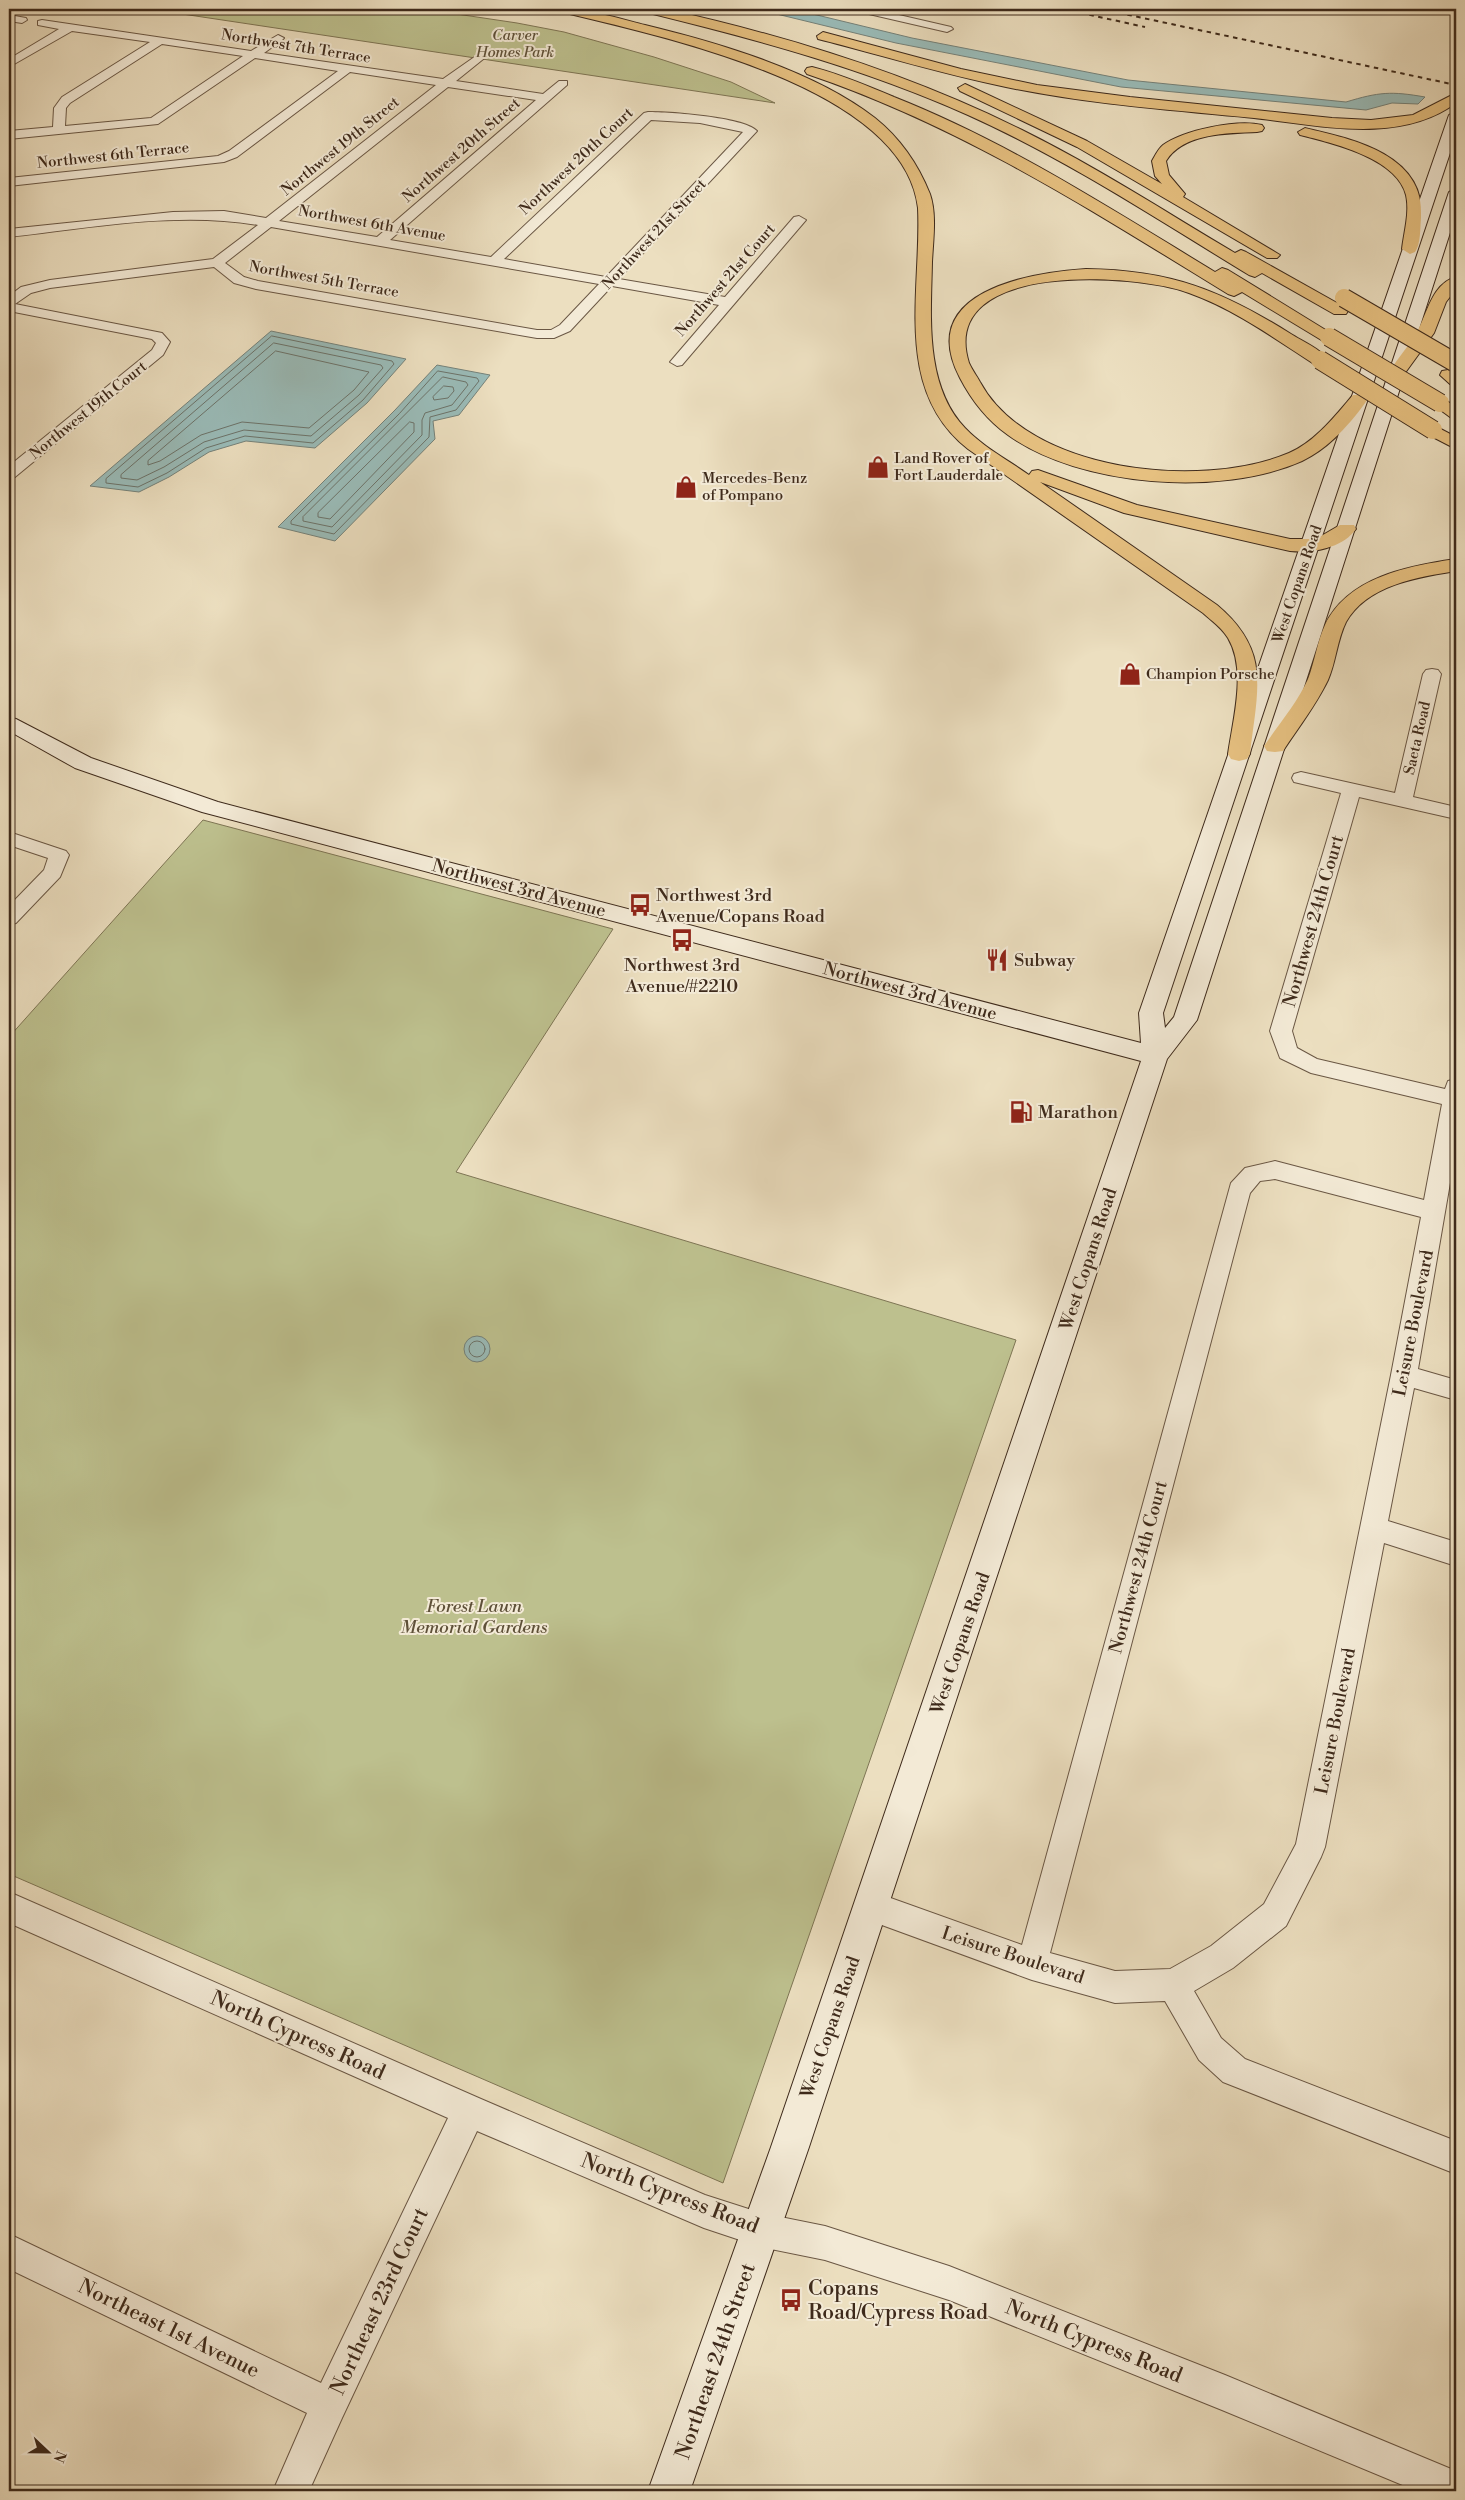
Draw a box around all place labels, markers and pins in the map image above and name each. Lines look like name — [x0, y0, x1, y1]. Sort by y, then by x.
place label: Land Rover of Fort Lauderdale — [894, 449, 1003, 485]
shop icon: Land Rover of Fort Lauderdale — [865, 454, 891, 480]
place label: Mercedes-Benz of Pompano — [702, 469, 807, 505]
shop icon: Mercedes-Benz of Pompano — [673, 474, 699, 500]
shop icon: Champion Porsche — [1117, 661, 1143, 687]
place label: Champion Porsche — [1146, 665, 1275, 684]
place label: Northwest 3rd Avenue/Copans Road — [655, 884, 826, 928]
bus stop icon: Northwest 3rd Avenue/Copans Road — [627, 892, 653, 918]
bus stop icon: Northwest 3rd Avenue/#2210 — [669, 927, 695, 953]
restaurant icon: Subway — [984, 947, 1010, 973]
place label: Subway — [1014, 949, 1075, 972]
place label: Northwest 3rd Avenue/#2210 — [624, 954, 741, 998]
fuel station icon: Marathon — [1008, 1099, 1034, 1125]
place label: Marathon — [1038, 1101, 1118, 1124]
place label: Copans Road/Cypress Road — [808, 2276, 988, 2326]
bus stop icon: Copans Road/Cypress Road — [778, 2287, 804, 2313]

